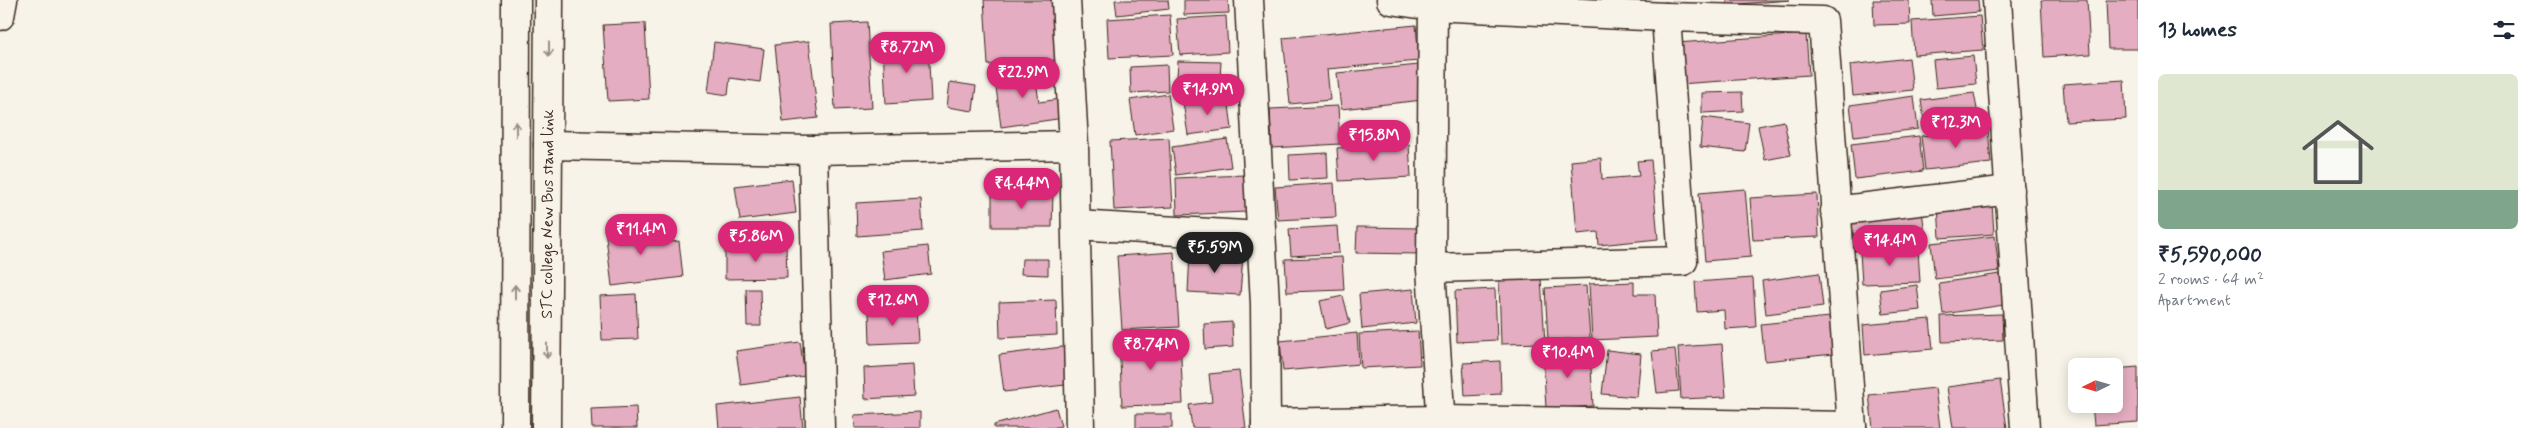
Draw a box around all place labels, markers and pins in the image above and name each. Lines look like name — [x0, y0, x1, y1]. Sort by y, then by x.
pin: ₹8.72M — [866, 32, 948, 74]
pin: ₹22.9M — [982, 56, 1064, 99]
pin: ₹14.9M — [1167, 74, 1249, 116]
pin: ₹12.3M — [1915, 106, 1997, 149]
pin: ₹15.8M — [1333, 120, 1415, 162]
pin: ₹4.44M — [981, 168, 1063, 210]
pin: ₹11.4M — [600, 214, 682, 256]
pin: ₹5.86M — [715, 220, 797, 263]
pin: ₹14.4M — [1849, 224, 1931, 267]
pin: ₹5.59M — [1174, 232, 1256, 274]
pin: ₹12.6M — [852, 284, 934, 327]
pin: ₹8.74M — [1110, 328, 1192, 371]
pin: ₹10.4M — [1527, 336, 1609, 379]

